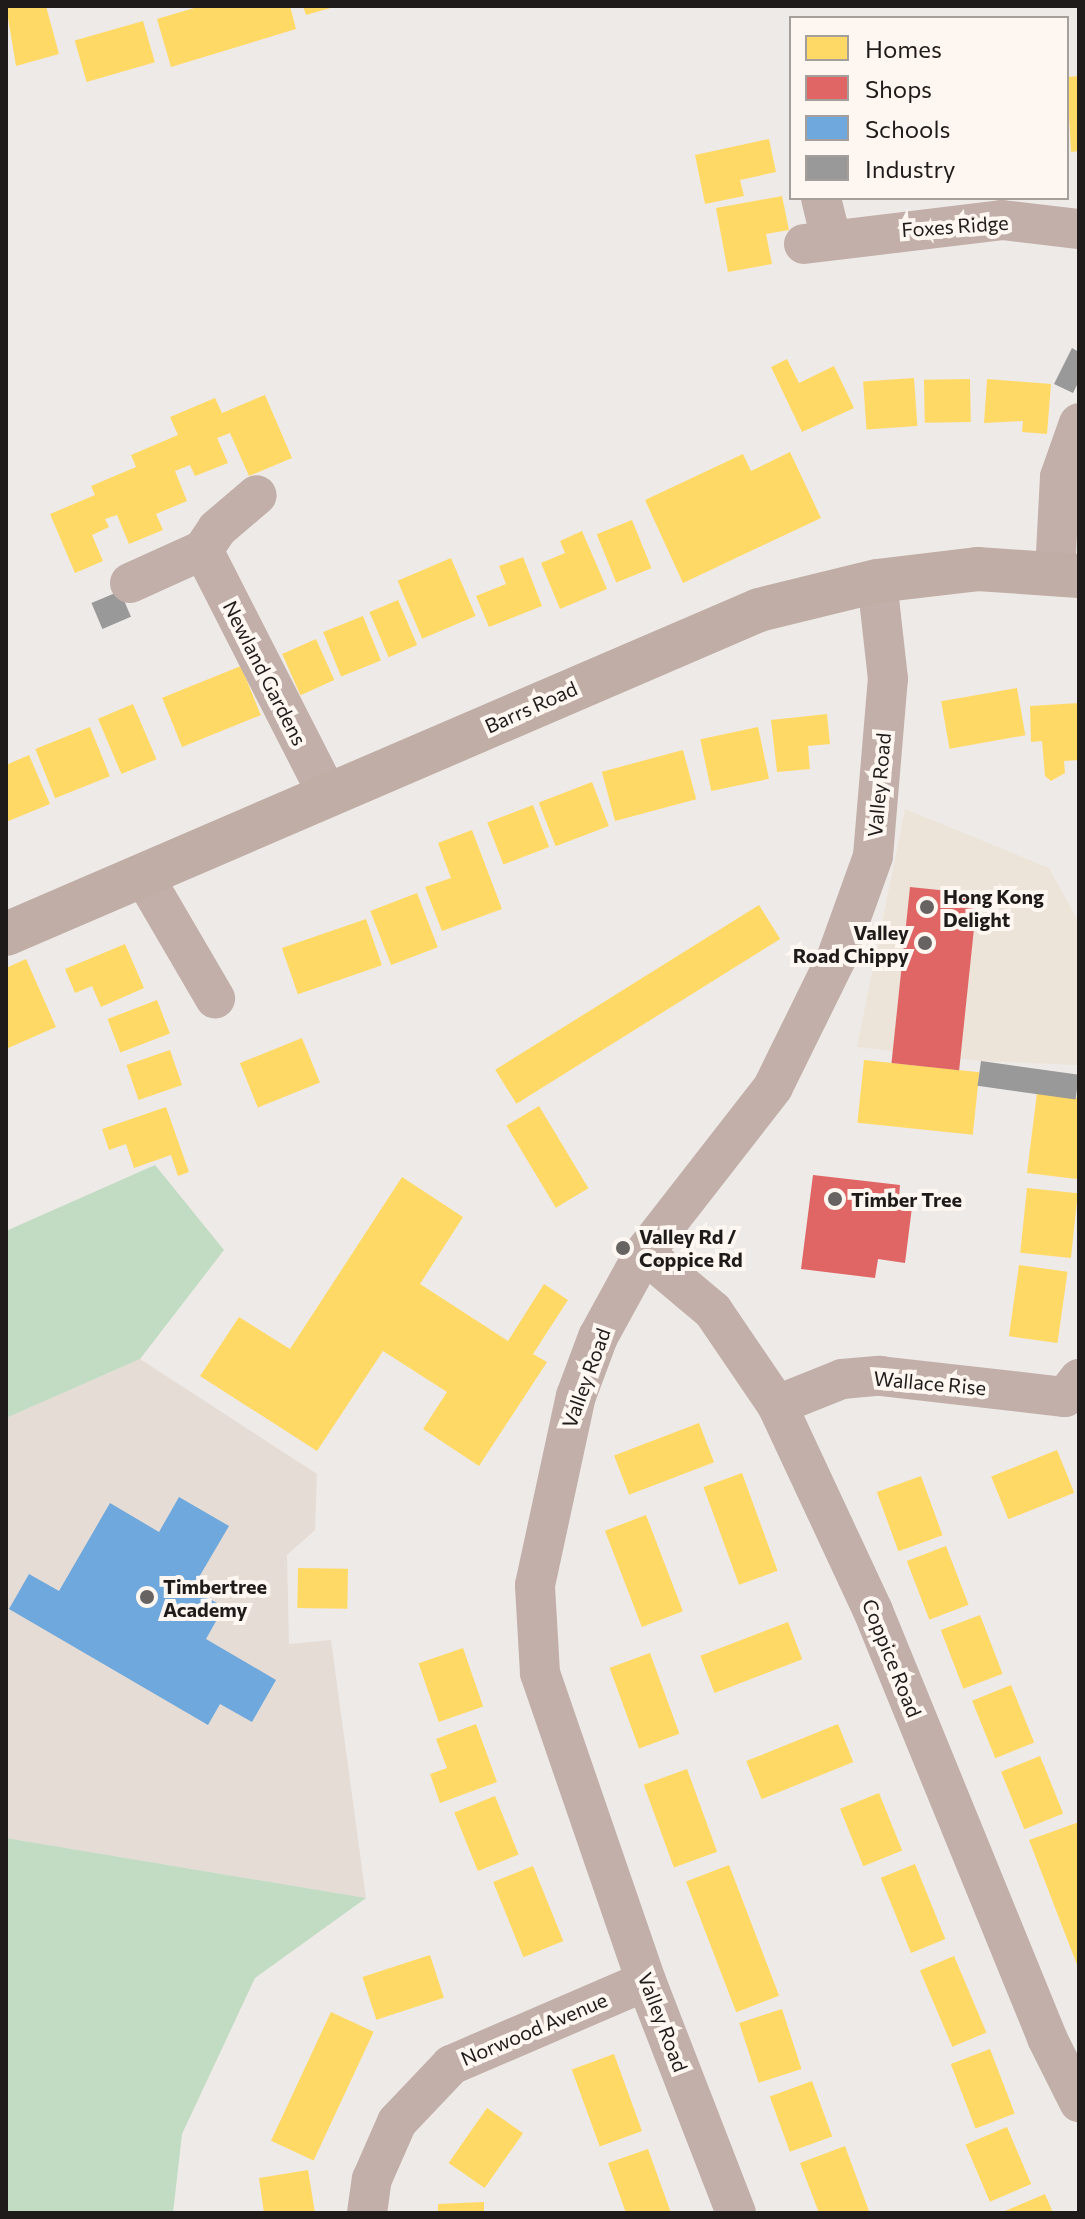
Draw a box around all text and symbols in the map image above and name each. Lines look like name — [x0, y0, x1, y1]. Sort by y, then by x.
legend — [789, 16, 1069, 200]
text: Homes — [865, 34, 942, 63]
text: Shops — [865, 74, 932, 103]
text: Schools — [865, 114, 950, 143]
text: Industry — [865, 154, 955, 183]
street label: Foxes Ridge — [901, 210, 1009, 242]
street label: Newland Gardens — [218, 597, 312, 749]
street label: Barrs Road — [481, 676, 581, 738]
street label: Valley Road — [862, 732, 896, 838]
place label: Hong Kong Delight — [943, 884, 1044, 931]
marker: Hong Kong Delight — [918, 898, 936, 916]
place label: Valley Road Chippy — [793, 920, 909, 967]
marker: Valley Road Chippy — [916, 934, 934, 952]
place label: Timber Tree — [851, 1187, 962, 1211]
marker: Timber Tree — [826, 1190, 844, 1208]
place label: Valley Rd / Coppice Rd — [639, 1224, 743, 1271]
marker: Valley Rd / Coppice Rd — [614, 1239, 632, 1257]
street label: Valley Road — [557, 1325, 615, 1431]
street label: Wallace Rise — [873, 1366, 987, 1400]
place label: Timbertree Academy — [163, 1574, 267, 1621]
marker: Timbertree Academy — [138, 1588, 156, 1606]
street label: Coppice Road — [857, 1595, 927, 1721]
street label: Valley Road — [633, 1969, 693, 2075]
street label: Norwood Avenue — [457, 1987, 611, 2071]

